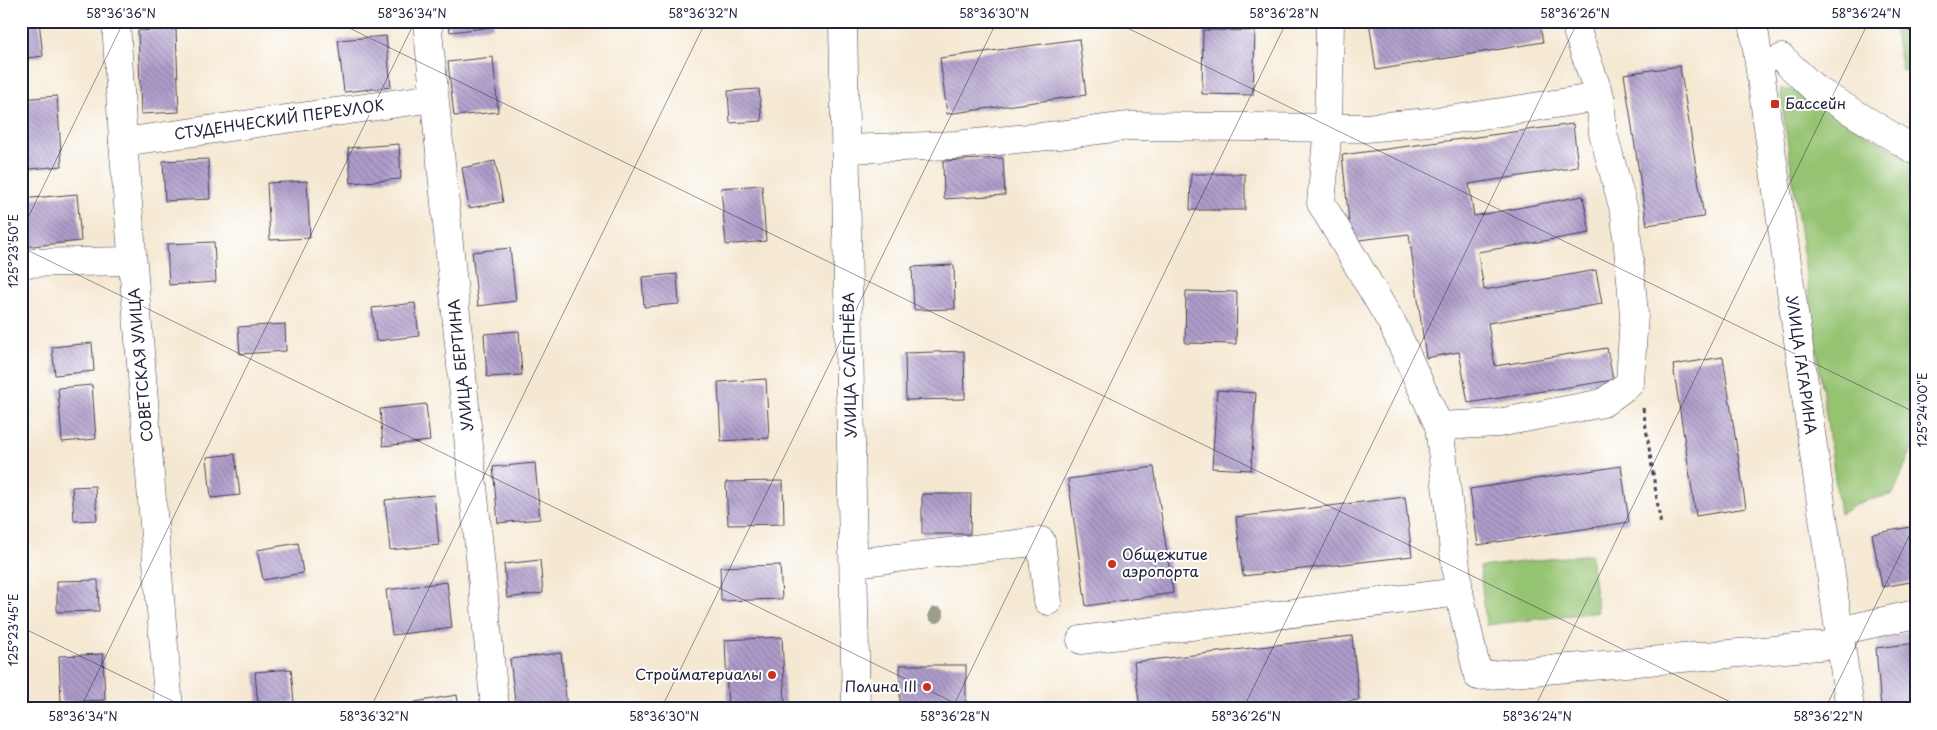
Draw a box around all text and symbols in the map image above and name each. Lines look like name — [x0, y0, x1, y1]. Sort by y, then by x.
text: 58°36'36"N — [86, 4, 156, 22]
text: 58°36'34"N — [377, 4, 447, 22]
text: 58°36'32"N — [668, 4, 738, 22]
text: 58°36'30"N — [959, 4, 1029, 22]
text: 58°36'28"N — [1249, 4, 1319, 22]
text: 58°36'26"N — [1540, 4, 1610, 22]
text: 58°36'24"N — [1831, 4, 1901, 22]
place label: Бассейн — [1785, 91, 1846, 114]
street label: СТУДЕНЧЕСКИЙ ПЕРЕУЛОК — [172, 92, 385, 145]
marker: Бассейн — [1769, 98, 1781, 110]
text: 125°23'50"E — [4, 214, 22, 288]
street label: СОВЕТСКАЯ УЛИЦА — [121, 287, 158, 443]
street label: УЛИЦА СЛЕПНЁВА — [836, 292, 861, 438]
street label: УЛИЦА ГАГАРИНА — [1781, 294, 1824, 436]
street label: УЛИЦА БЕРТИНА — [441, 298, 478, 432]
text: 125°24'00"E — [1913, 373, 1931, 447]
place label: Общежитие аэропорта — [1122, 542, 1208, 582]
marker: Общежитие аэропорта — [1106, 558, 1118, 570]
text: 125°23'45"E — [4, 594, 22, 666]
place label: Стройматериалы — [635, 662, 762, 685]
marker: Стройматериалы — [766, 669, 778, 681]
place label: Полина III — [845, 674, 917, 697]
marker: Полина III — [921, 681, 933, 693]
text: 58°36'34"N — [48, 707, 118, 725]
text: 58°36'32"N — [339, 707, 409, 725]
text: 58°36'30"N — [629, 707, 699, 725]
text: 58°36'28"N — [920, 707, 990, 725]
text: 58°36'26"N — [1211, 707, 1281, 725]
text: 58°36'24"N — [1502, 707, 1572, 725]
text: 58°36'22"N — [1793, 707, 1863, 725]

